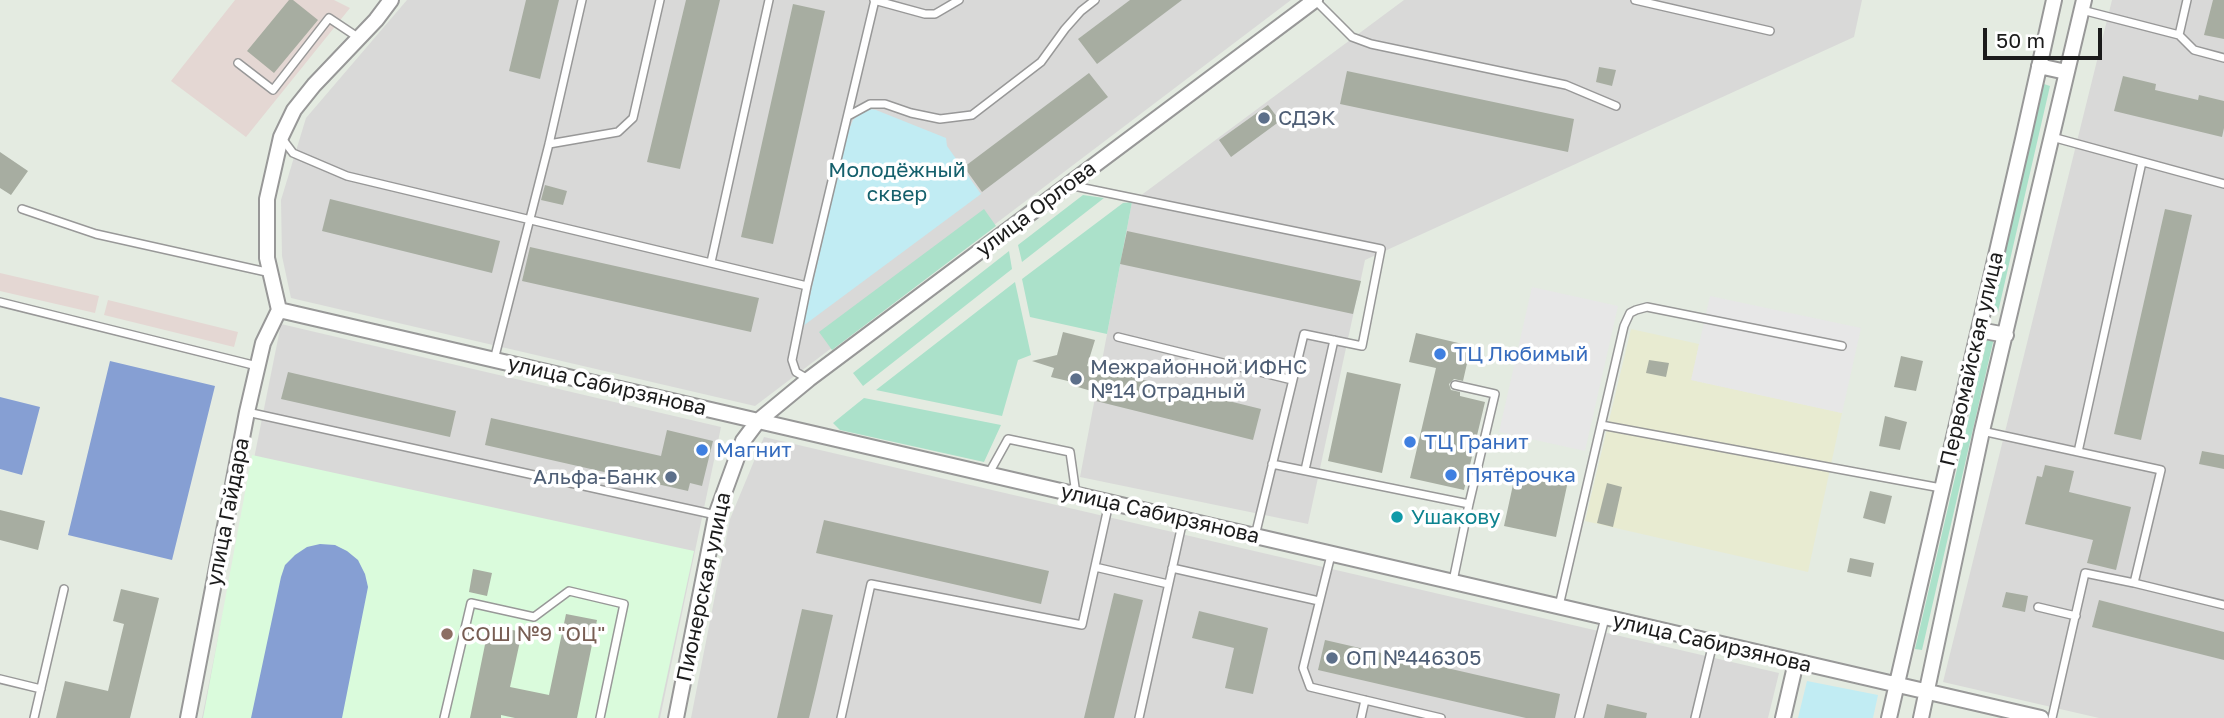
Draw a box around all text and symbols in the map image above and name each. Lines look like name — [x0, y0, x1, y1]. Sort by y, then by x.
scale bar — [1986, 14, 2105, 58]
text: 50 m — [1996, 27, 2045, 53]
place label: СДЭК — [1278, 105, 1336, 131]
marker: СДЭК — [1256, 110, 1272, 126]
street label: улица Орлова — [971, 156, 1101, 262]
park label: Молодёжный сквер — [828, 157, 966, 207]
street label: Первомайская улица — [1935, 249, 2009, 469]
place label: ТЦ Любимый — [1454, 341, 1588, 367]
marker: ТЦ Любимый — [1432, 346, 1448, 362]
street label: улица Сабирзянова — [505, 351, 709, 421]
place label: Межрайонной ИФНС №14 Отрадный — [1090, 354, 1307, 404]
marker: Межрайонной ИФНС №14 Отрадный — [1068, 371, 1084, 387]
place label: ТЦ Гранит — [1424, 429, 1528, 455]
marker: ТЦ Гранит — [1402, 434, 1418, 450]
street label: улица Гайдара — [201, 436, 255, 588]
place label: Магнит — [716, 437, 791, 463]
marker: Магнит — [694, 442, 710, 458]
place label: Пятёрочка — [1465, 462, 1576, 488]
place label: Альфа-Банк — [533, 464, 657, 490]
marker: Пятёрочка — [1443, 467, 1459, 483]
marker: Альфа-Банк — [663, 469, 679, 485]
street label: улица Сабирзянова — [1058, 479, 1262, 549]
street label: Пионерская улица — [672, 490, 736, 684]
place label: Ушакову — [1411, 504, 1501, 530]
marker: Ушакову — [1389, 509, 1405, 525]
street label: улица Сабирзянова — [1610, 608, 1814, 678]
place label: СОШ №9 "ОЦ" — [461, 621, 605, 647]
marker: СОШ №9 "ОЦ" — [439, 626, 455, 642]
place label: ОП №446305 — [1346, 645, 1481, 671]
marker: ОП №446305 — [1324, 650, 1340, 666]

